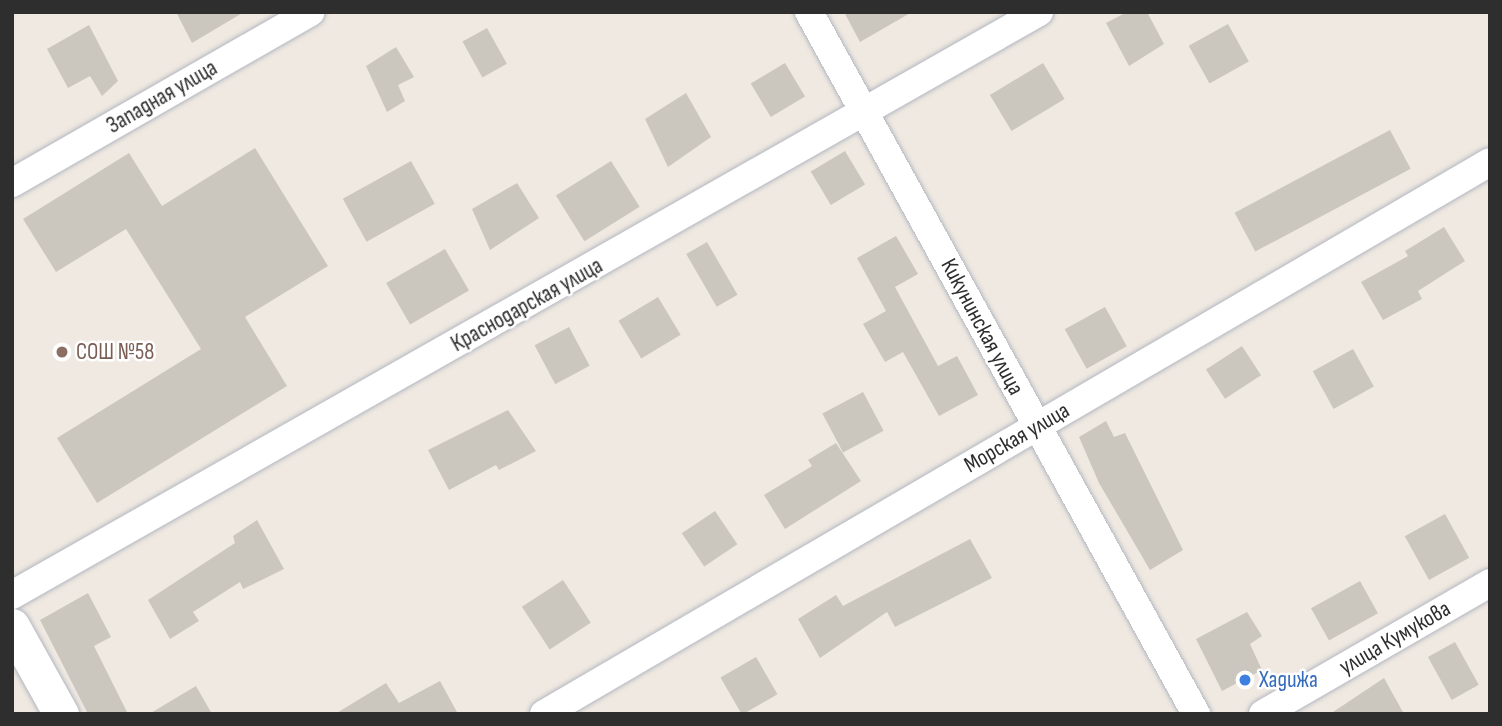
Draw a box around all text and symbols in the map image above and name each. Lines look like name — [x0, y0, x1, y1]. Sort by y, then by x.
street label: Западная улица — [102, 54, 222, 140]
street label: Краснодарская улица — [446, 252, 608, 358]
street label: Кикунинская улица — [934, 254, 1030, 400]
place label: СОШ №58 — [76, 338, 154, 366]
marker: СОШ №58 — [54, 344, 70, 360]
street label: Морская улица — [959, 397, 1075, 479]
street label: улица Кумукова — [1334, 595, 1456, 681]
place label: Хадижа — [1259, 666, 1318, 694]
marker: Хадижа — [1237, 672, 1253, 688]

